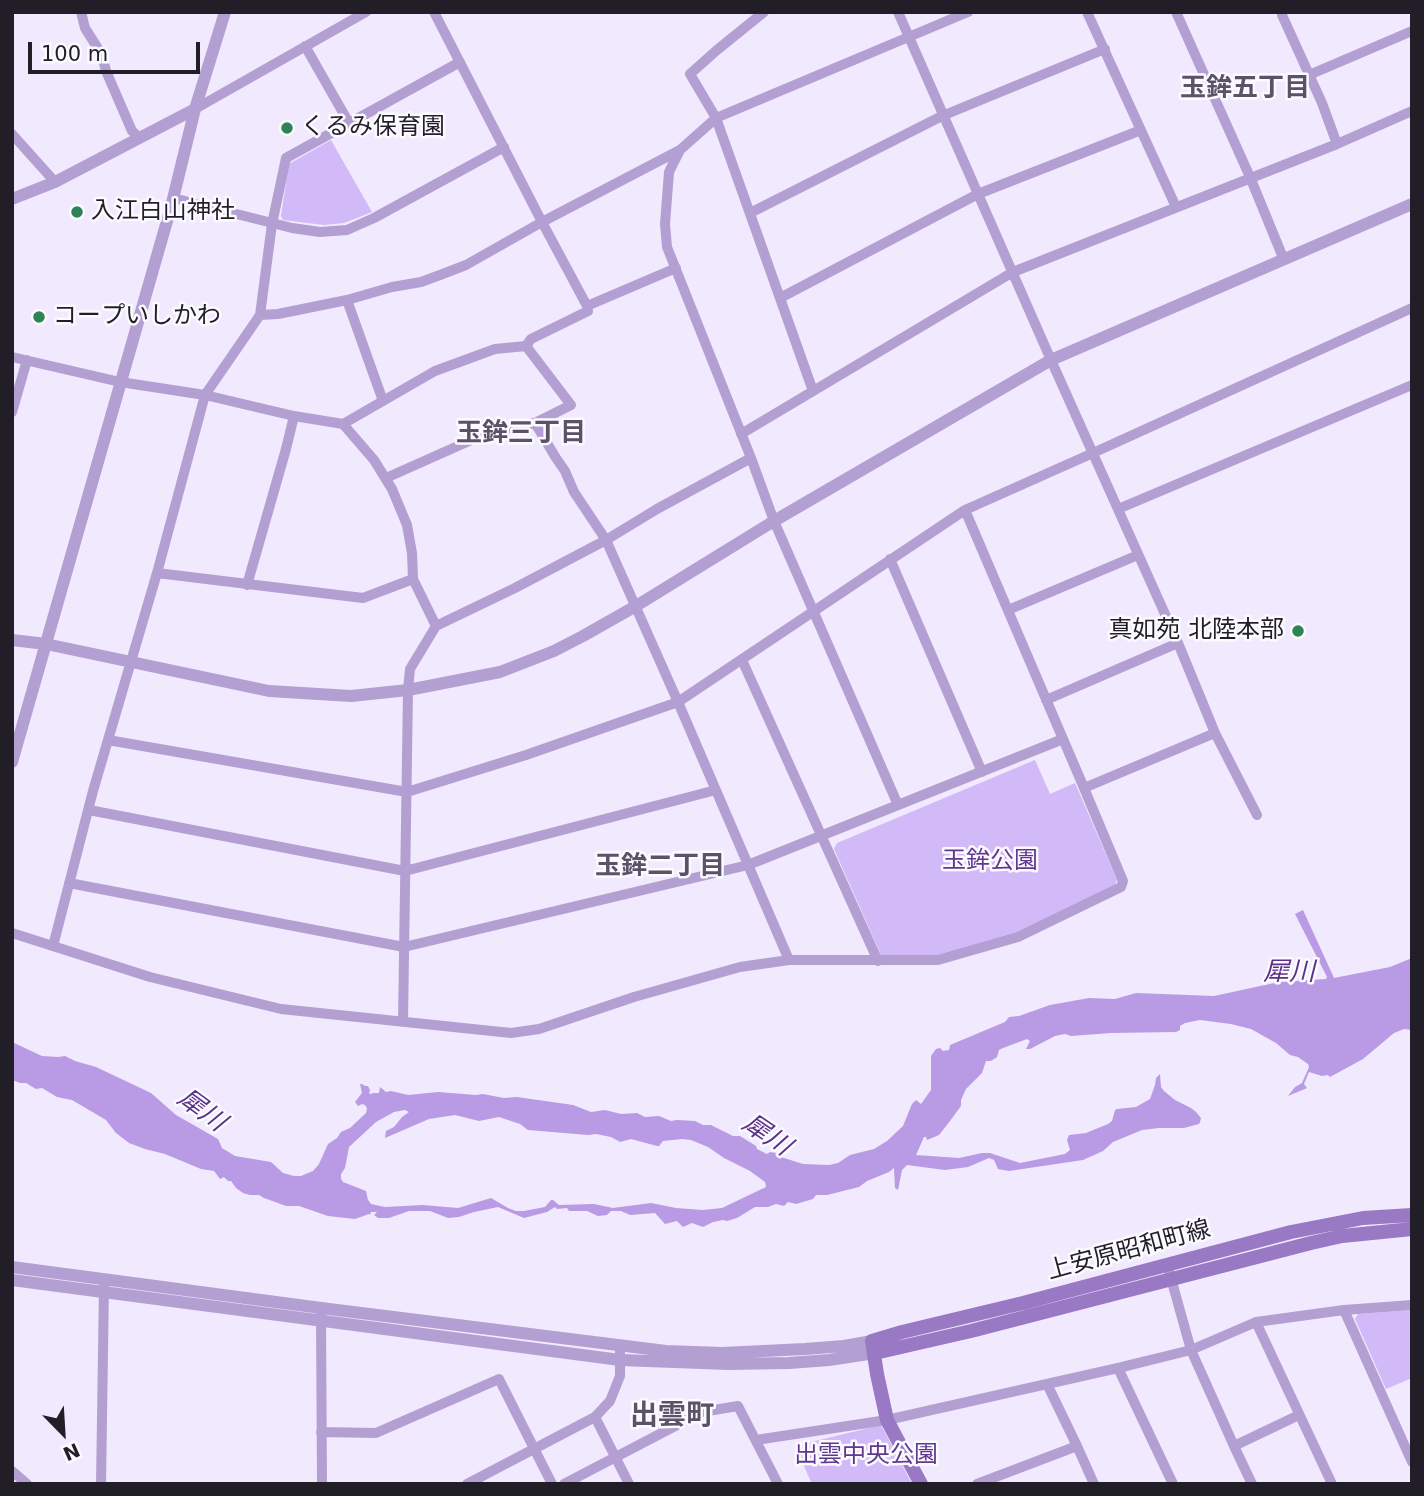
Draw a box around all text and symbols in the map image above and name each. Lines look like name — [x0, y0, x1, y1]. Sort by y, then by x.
scale bar — [32, 28, 203, 72]
text: 100 m — [41, 42, 108, 66]
district label: 玉鉾五丁目 — [1180, 73, 1310, 105]
place label: くるみ保育園 — [301, 114, 445, 142]
marker: くるみ保育園 — [279, 120, 295, 136]
place label: 入江白山神社 — [91, 198, 235, 226]
marker: 入江白山神社 — [69, 204, 85, 220]
place label: コープいしかわ — [53, 303, 221, 331]
marker: コープいしかわ — [31, 309, 47, 325]
district label: 玉鉾三丁目 — [456, 418, 586, 450]
place label: 真如苑 北陸本部 — [1108, 617, 1284, 645]
marker: 真如苑 北陸本部 — [1290, 623, 1306, 639]
park label: 玉鉾公園 — [942, 848, 1038, 876]
district label: 玉鉾二丁目 — [595, 851, 725, 883]
water label: 犀川 — [1263, 957, 1315, 989]
water label: 犀川 — [171, 1083, 231, 1139]
water label: 犀川 — [736, 1109, 796, 1163]
street label: 上安原昭和町線 — [1044, 1215, 1214, 1287]
north arrow — [28, 1398, 98, 1468]
district label: 出雲町 — [630, 1400, 714, 1434]
text: N — [60, 1439, 83, 1465]
park label: 出雲中央公園 — [794, 1442, 938, 1470]

